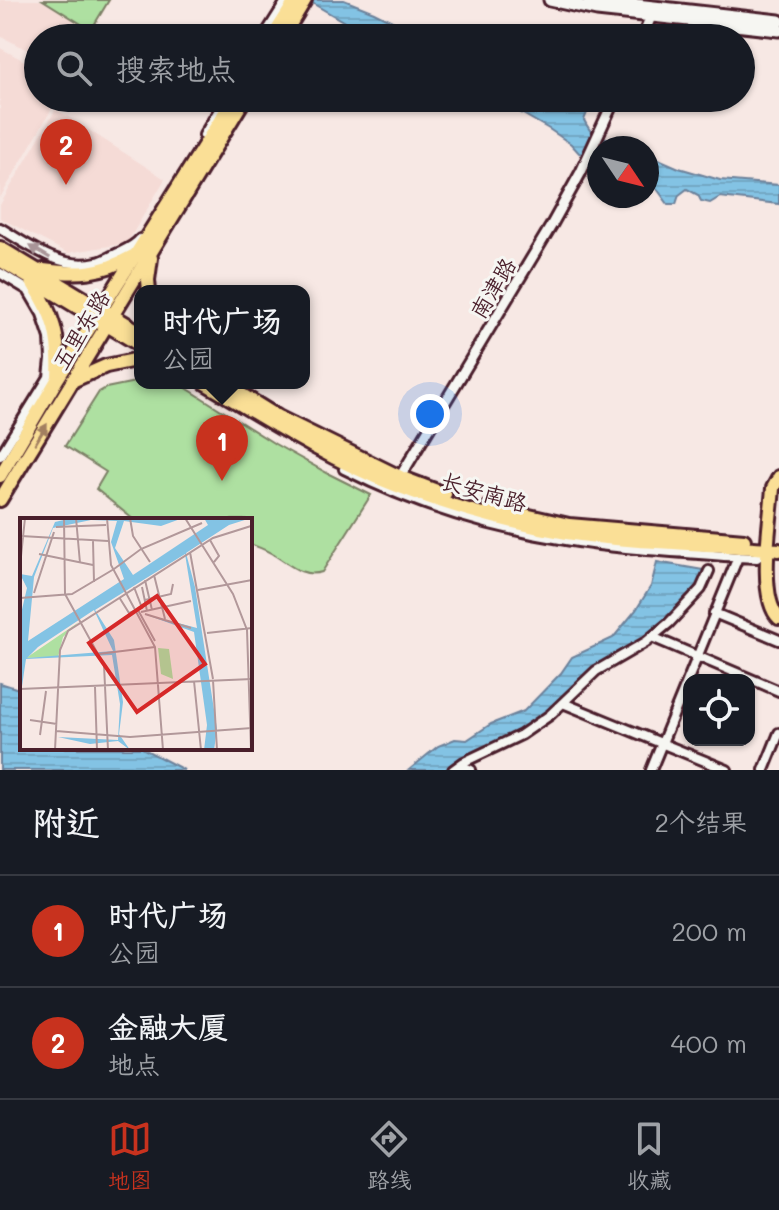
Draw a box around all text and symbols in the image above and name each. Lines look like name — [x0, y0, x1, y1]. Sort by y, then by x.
search box — [24, 24, 755, 112]
icon: search — [52, 46, 96, 90]
text: 搜索地点 — [116, 48, 236, 88]
pin: 2 — [40, 119, 92, 185]
north arrow — [587, 136, 659, 208]
one-way arrow — [29, 245, 51, 259]
street label: 南津路 — [463, 252, 522, 324]
street label: 五里东路 — [45, 285, 116, 375]
popup — [134, 285, 310, 389]
text: 时代广场 — [162, 300, 282, 340]
text: 公园 — [162, 341, 214, 375]
your location — [410, 394, 450, 434]
pin: 1 — [196, 415, 248, 481]
one-way arrow — [33, 423, 47, 445]
street label: 长安南路 — [438, 465, 530, 518]
inset map — [20, 518, 252, 750]
map controls — [683, 674, 755, 746]
button: locate — [683, 674, 755, 746]
text: 附近 — [32, 799, 100, 844]
text: 2个结果 — [655, 805, 747, 839]
text: 时代广场 — [108, 894, 228, 934]
text: 1 — [52, 914, 64, 948]
text: 200 m — [671, 914, 747, 948]
text: 公园 — [108, 935, 160, 969]
text: 金融大厦 — [108, 1006, 228, 1046]
text: 2 — [51, 1026, 65, 1060]
text: 400 m — [671, 1026, 747, 1060]
text: 地点 — [108, 1047, 160, 1081]
tab: 地图 — [108, 1117, 152, 1194]
tab: 路线 — [367, 1117, 411, 1194]
tab: 收藏 — [627, 1117, 671, 1194]

